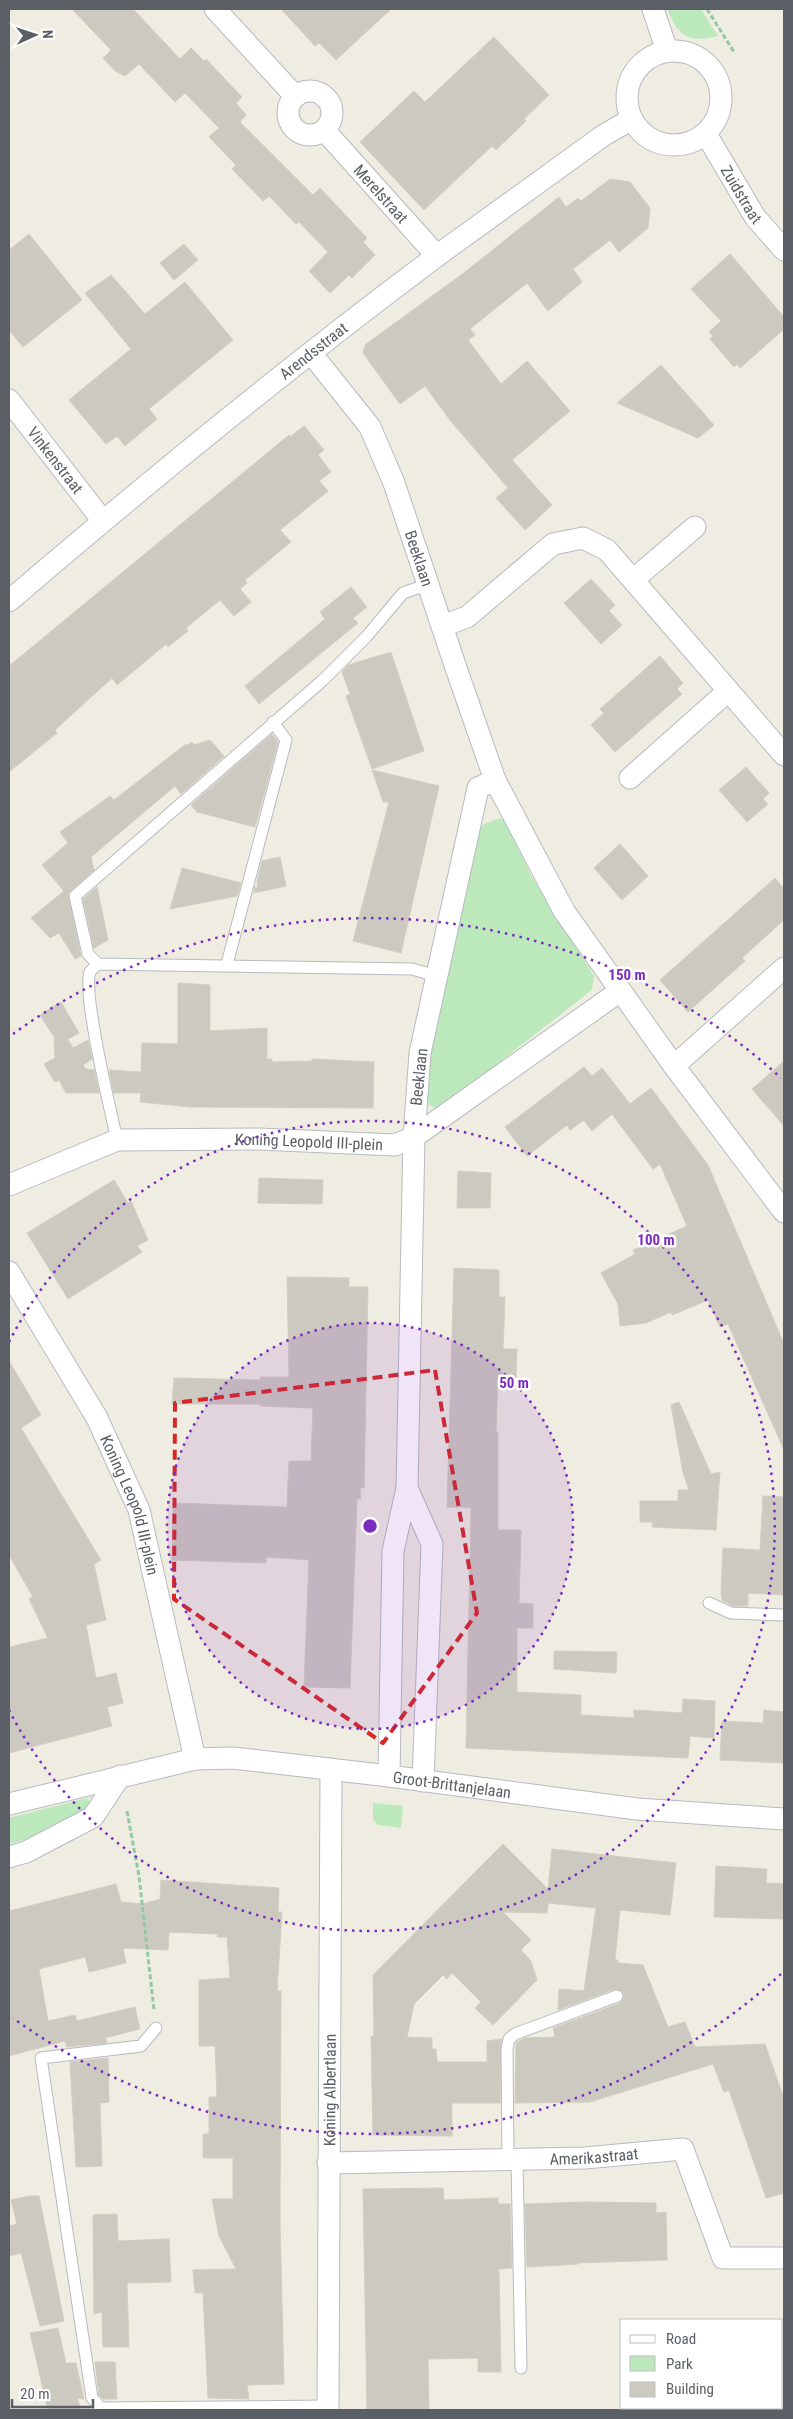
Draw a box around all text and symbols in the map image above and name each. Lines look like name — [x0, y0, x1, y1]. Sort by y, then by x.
north arrow — [10, 10, 60, 60]
text: N — [40, 30, 56, 39]
street label: Merelstraat — [350, 160, 412, 227]
street label: Zuidstraat — [717, 162, 766, 228]
street label: Arendsstraat — [275, 318, 351, 383]
street label: Vinkenstraat — [24, 423, 88, 497]
street label: Beeklaan — [401, 528, 437, 589]
text: 150 m — [608, 966, 646, 984]
street label: Beeklaan — [407, 1047, 431, 1107]
street label: Koning Leopold III-plein — [235, 1129, 383, 1154]
text: 100 m — [637, 1231, 675, 1249]
text: 50 m — [499, 1374, 529, 1392]
street label: Koning Leopold III-plein — [96, 1432, 163, 1577]
centre of rings — [361, 1517, 379, 1535]
street label: Groot-Brittanjelaan — [392, 1767, 512, 1802]
street label: Koning Albertlaan — [320, 2034, 339, 2146]
street label: Amerikastraat — [549, 2144, 639, 2168]
legend — [620, 2319, 783, 2409]
text: Road — [666, 2330, 696, 2348]
text: Park — [666, 2355, 693, 2373]
scale bar — [12, 2376, 94, 2408]
text: Building — [666, 2380, 714, 2398]
text: 20 m — [20, 2385, 50, 2403]

